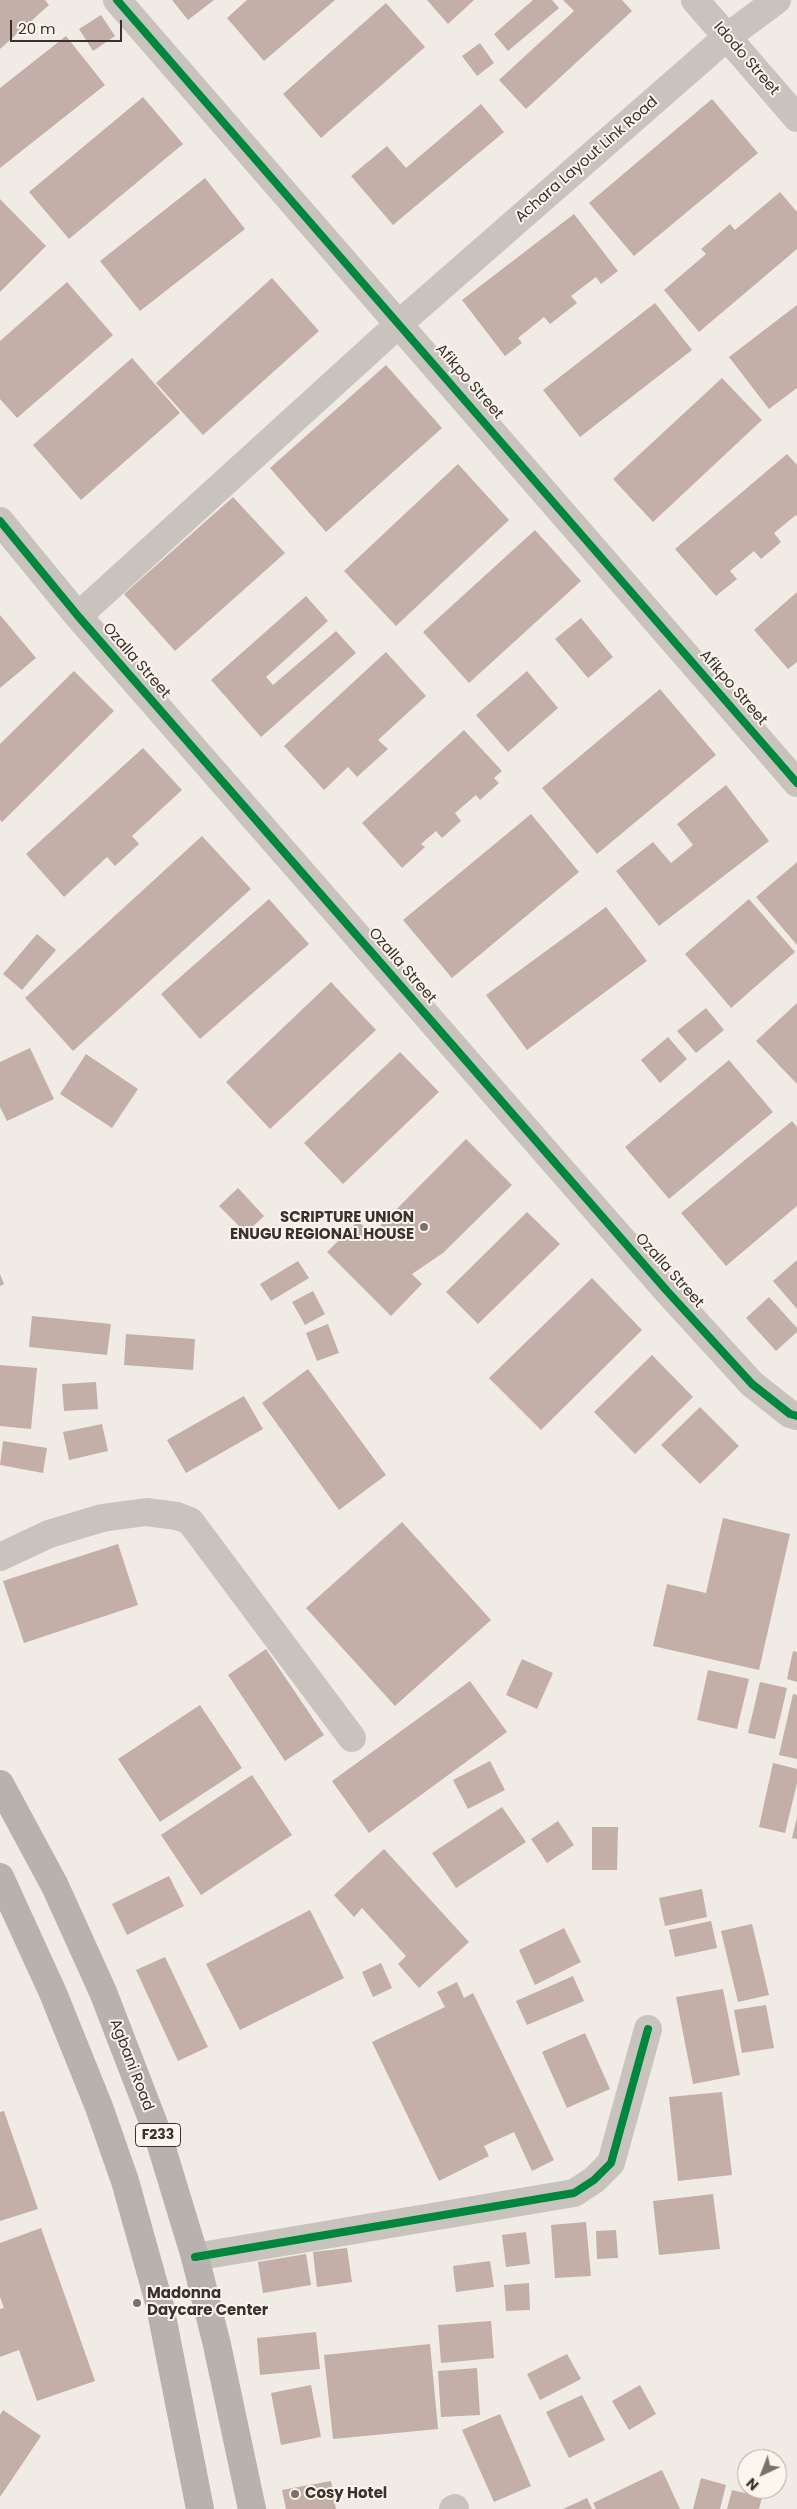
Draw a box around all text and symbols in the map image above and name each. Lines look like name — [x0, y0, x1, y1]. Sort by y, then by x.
scale bar — [12, 10, 125, 42]
text: 20 m — [18, 18, 56, 39]
street label: Idodo Street — [709, 19, 783, 99]
street label: Achara Layout Link Road — [512, 93, 662, 227]
street label: Afikpo Street — [431, 341, 507, 423]
street label: Ozalla Street — [98, 620, 174, 702]
street label: Afikpo Street — [695, 647, 771, 729]
street label: Ozalla Street — [364, 925, 440, 1007]
place label: SCRIPTURE UNION ENUGU REGIONAL HOUSE — [230, 1209, 414, 1244]
marker: SCRIPTURE UNION ENUGU REGIONAL HOUSE — [418, 1221, 430, 1233]
street label: Ozalla Street — [631, 1230, 707, 1312]
street label: Agbani Road — [105, 2017, 157, 2113]
road number: F233 — [136, 2124, 180, 2146]
place label: Madonna Daycare Center — [147, 2285, 268, 2320]
marker: Madonna Daycare Center — [131, 2297, 143, 2309]
north arrow — [737, 2449, 787, 2499]
text: N — [742, 2473, 763, 2495]
place label: Cosy Hotel — [305, 2485, 387, 2503]
marker: Cosy Hotel — [289, 2488, 301, 2500]

